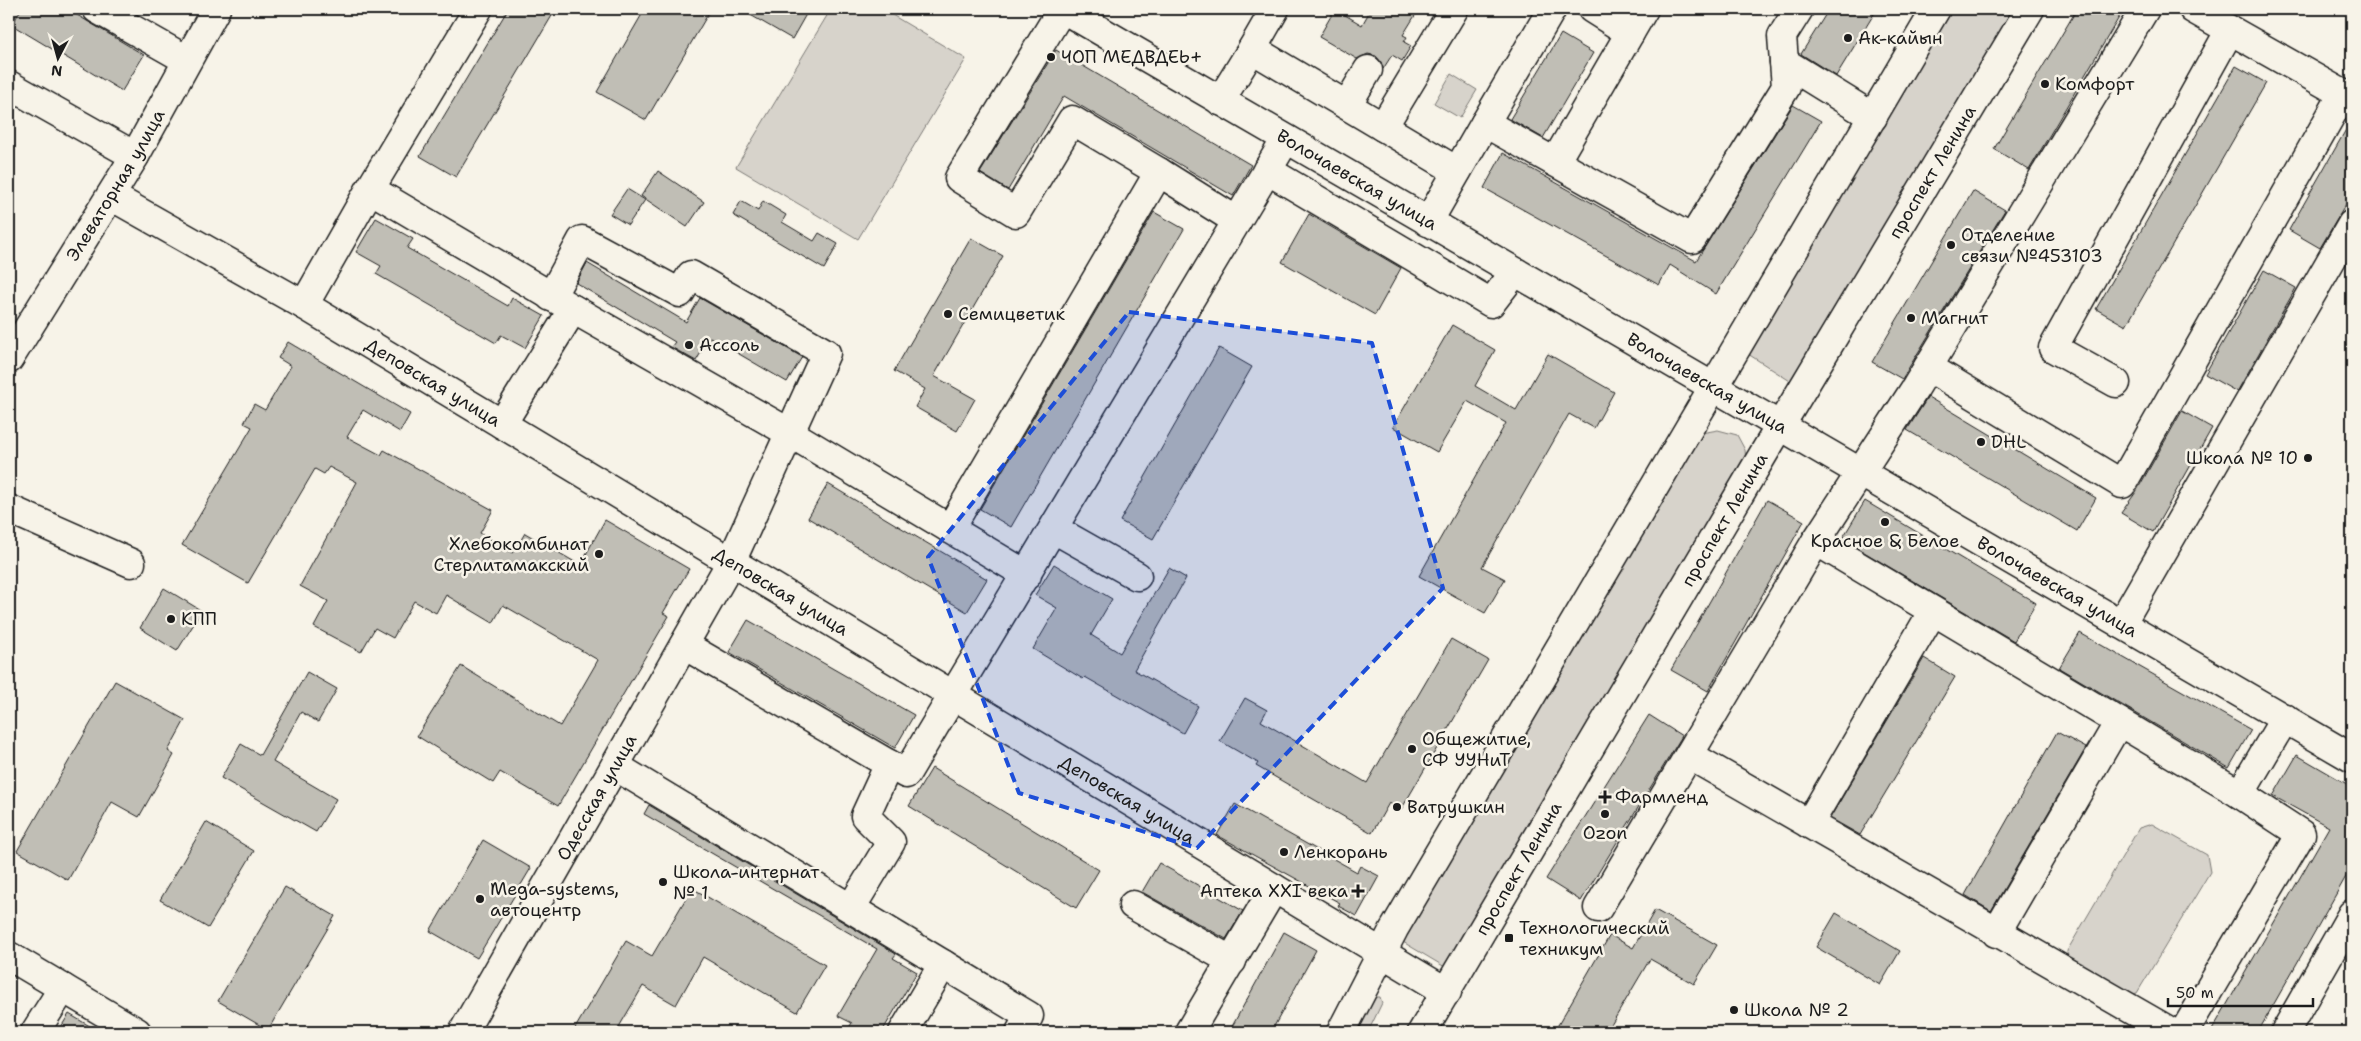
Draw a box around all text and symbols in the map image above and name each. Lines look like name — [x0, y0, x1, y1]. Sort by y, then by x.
place label: Ак-кайын — [1858, 26, 1943, 50]
north arrow — [32, 32, 82, 82]
marker: Ак-кайын — [1842, 32, 1854, 44]
place label: ЧОП МЕДВДЕЬ+ — [1061, 45, 1203, 69]
marker: ЧОП МЕДВДЕЬ+ — [1045, 51, 1057, 63]
text: N — [50, 61, 63, 80]
place label: Комфорт — [2055, 72, 2135, 96]
marker: Комфорт — [2039, 78, 2051, 90]
street label: проспект Ленина — [1883, 101, 1982, 243]
street label: Элеваторная улица — [61, 105, 170, 265]
street label: Волочаевская улица — [1272, 124, 1442, 236]
place label: Отделение связи №453103 — [1961, 223, 2103, 268]
marker: Отделение связи №453103 — [1945, 239, 1957, 251]
place label: Семицветик — [958, 302, 1065, 326]
place label: Магнит — [1921, 306, 1989, 330]
marker: Семицветик — [942, 308, 954, 320]
marker: Магнит — [1905, 312, 1917, 324]
street label: Волочаевская улица — [1622, 327, 1792, 439]
street label: Деповская улица — [361, 333, 505, 432]
place label: Ассоль — [699, 333, 759, 357]
marker: Ассоль — [683, 339, 695, 351]
place label: DHL — [1991, 430, 2026, 454]
marker: DHL — [1975, 436, 1987, 448]
place label: Школа № 10 — [2186, 446, 2298, 470]
street label: проспект Ленина — [1676, 448, 1773, 591]
marker: Школа № 10 — [2302, 452, 2314, 464]
marker: Красное & Белое — [1879, 516, 1891, 528]
place label: Красное & Белое — [1811, 529, 1959, 553]
street label: Волочаевская улица — [1973, 531, 2142, 643]
place label: Хлебокомбинат Стерлитамакский — [434, 532, 590, 577]
street label: Деповская улица — [709, 542, 853, 642]
marker: Хлебокомбинат Стерлитамакский — [593, 548, 605, 560]
place label: КПП — [181, 607, 217, 631]
marker: КПП — [165, 613, 177, 625]
place label: Общежитие, СФ УУНиТ — [1422, 727, 1531, 772]
street label: Одесская улица — [551, 730, 642, 865]
marker: Общежитие, СФ УУНиТ — [1406, 743, 1418, 755]
street label: Деповская улица — [1055, 750, 1199, 850]
place label: Фармленд — [1615, 785, 1709, 809]
marker: Фармленд — [1599, 791, 1611, 803]
place label: Ватрушкин — [1407, 795, 1505, 819]
street label: проспект Ленина — [1470, 797, 1567, 940]
marker: Ватрушкин — [1391, 801, 1403, 813]
marker: Ozon — [1599, 808, 1611, 820]
place label: Ozon — [1583, 821, 1627, 845]
place label: Ленкорань — [1294, 840, 1388, 864]
marker: Ленкорань — [1278, 846, 1290, 858]
place label: Школа-интернат № 1 — [673, 860, 820, 905]
marker: Школа-интернат № 1 — [657, 876, 669, 888]
place label: Mega-systems, автоцентр — [490, 877, 619, 922]
place label: Аптека ХХI века — [1200, 879, 1348, 903]
marker: Аптека ХХI века — [1352, 885, 1364, 897]
marker: Mega-systems, автоцентр — [474, 893, 486, 905]
place label: Технологический техникум — [1519, 916, 1670, 961]
marker: Технологический техникум — [1503, 932, 1515, 944]
scale bar — [2168, 976, 2314, 1008]
text: 50 m — [2176, 983, 2214, 1003]
place label: Школа № 2 — [1744, 998, 1849, 1022]
marker: Школа № 2 — [1728, 1004, 1740, 1016]

